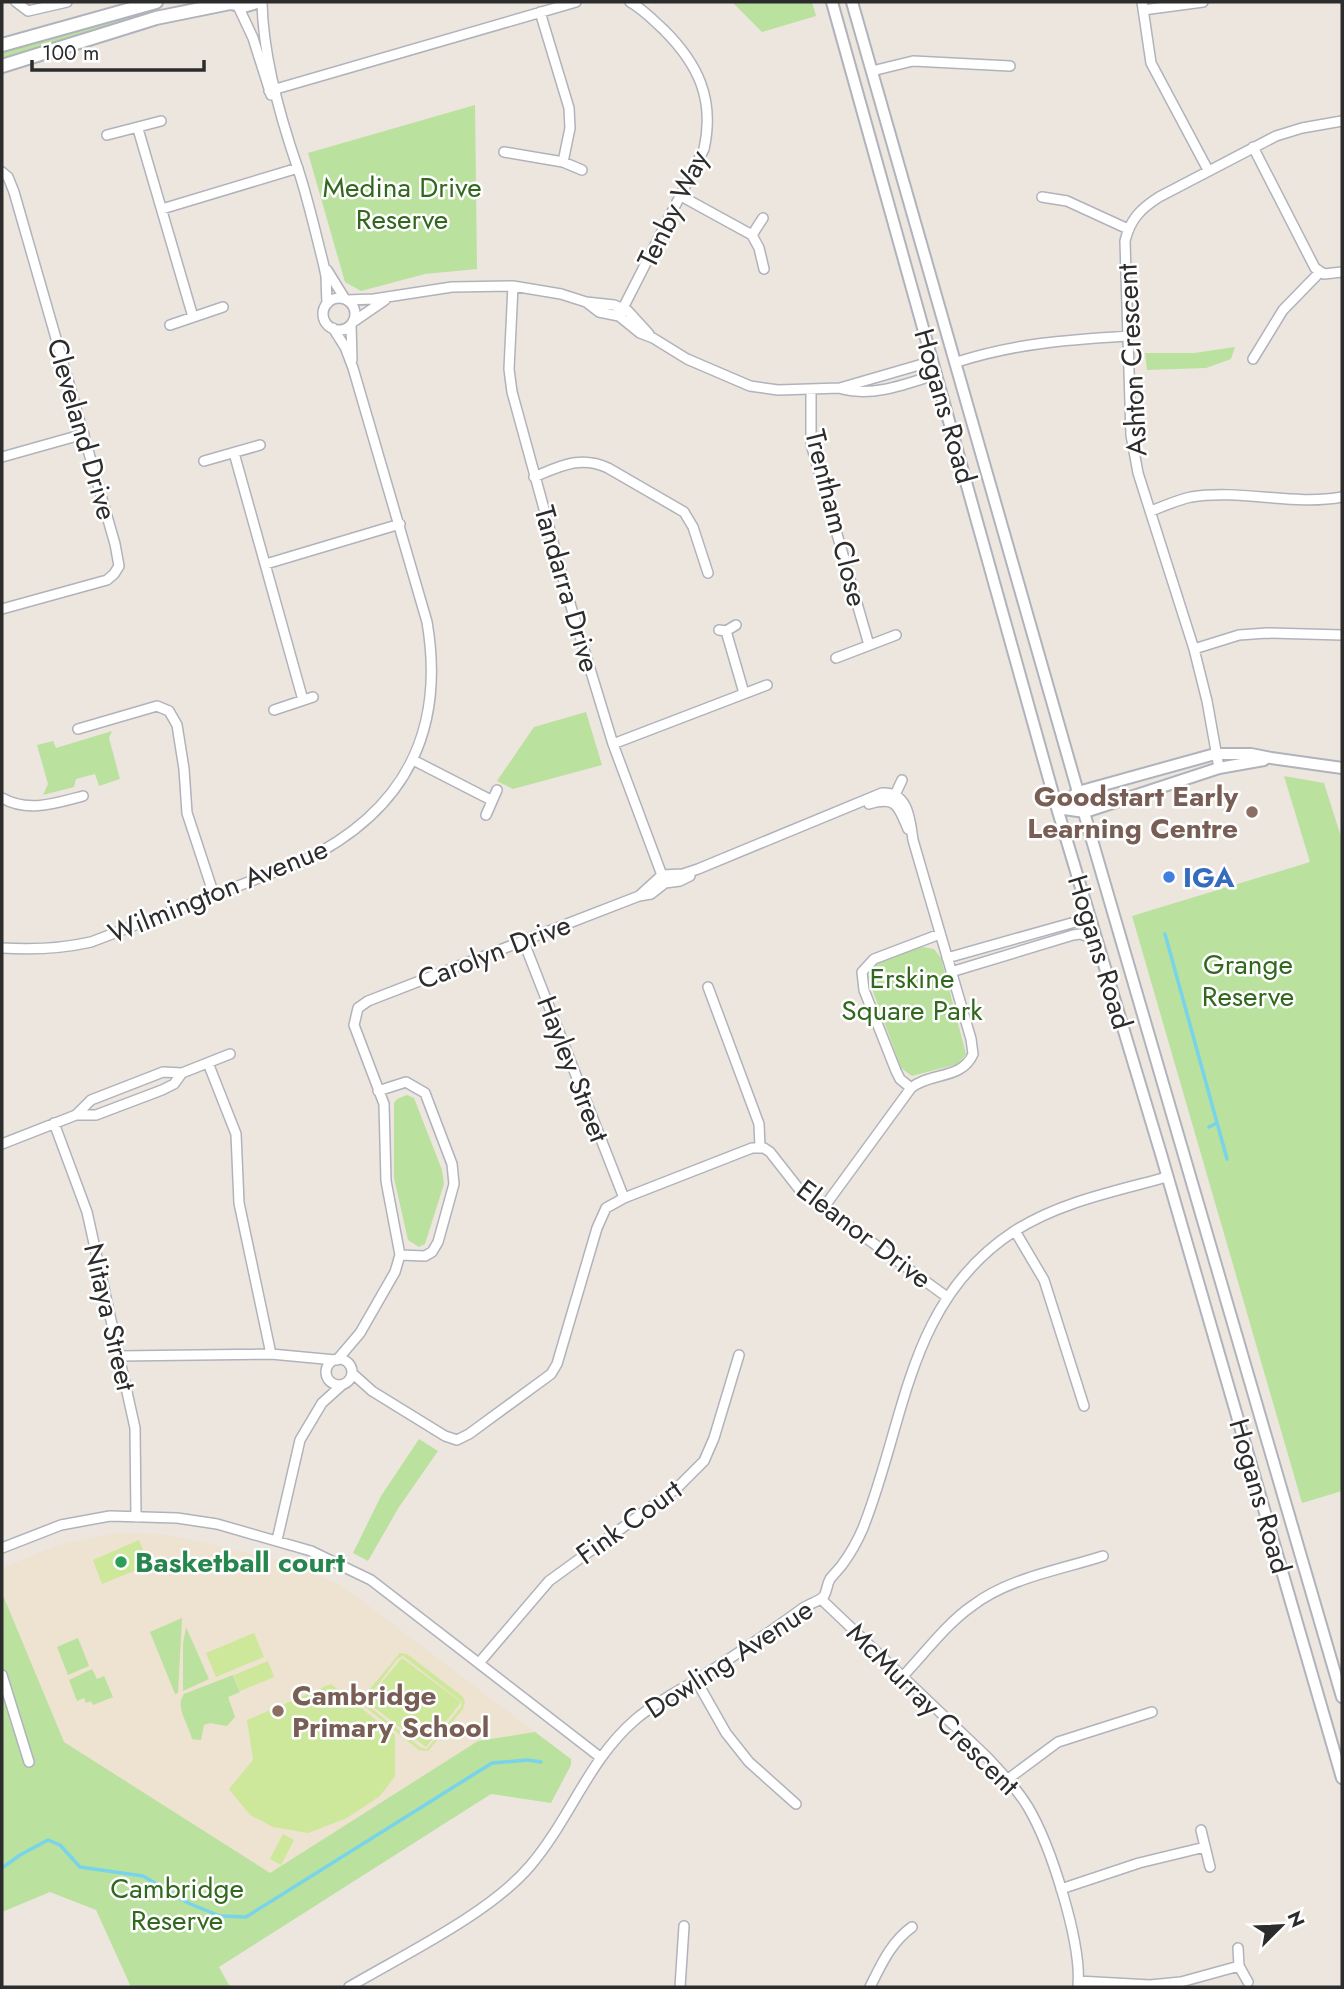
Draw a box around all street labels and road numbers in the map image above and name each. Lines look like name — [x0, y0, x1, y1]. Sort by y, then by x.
street label: Tenby Way — [627, 143, 719, 275]
street label: Ashton Crescent — [1106, 262, 1158, 457]
street label: Hogans Road — [903, 324, 987, 488]
street label: Cleveland Drive — [37, 333, 127, 525]
street label: Trentham Close — [794, 425, 878, 611]
street label: Tandarra Drive — [524, 501, 610, 677]
street label: Wilmington Avenue — [102, 828, 334, 954]
street label: Hogans Road — [1057, 870, 1143, 1034]
street label: Carolyn Drive — [411, 904, 577, 1000]
street label: Hayley Street — [526, 990, 620, 1148]
street label: Eleanor Drive — [788, 1169, 940, 1299]
street label: Nitaya Street — [73, 1239, 147, 1395]
street label: Hogans Road — [1218, 1414, 1302, 1578]
street label: Fink Court — [568, 1469, 691, 1574]
street label: Dowling Avenue — [637, 1589, 821, 1729]
street label: McMurray Crescent — [837, 1613, 1029, 1805]

